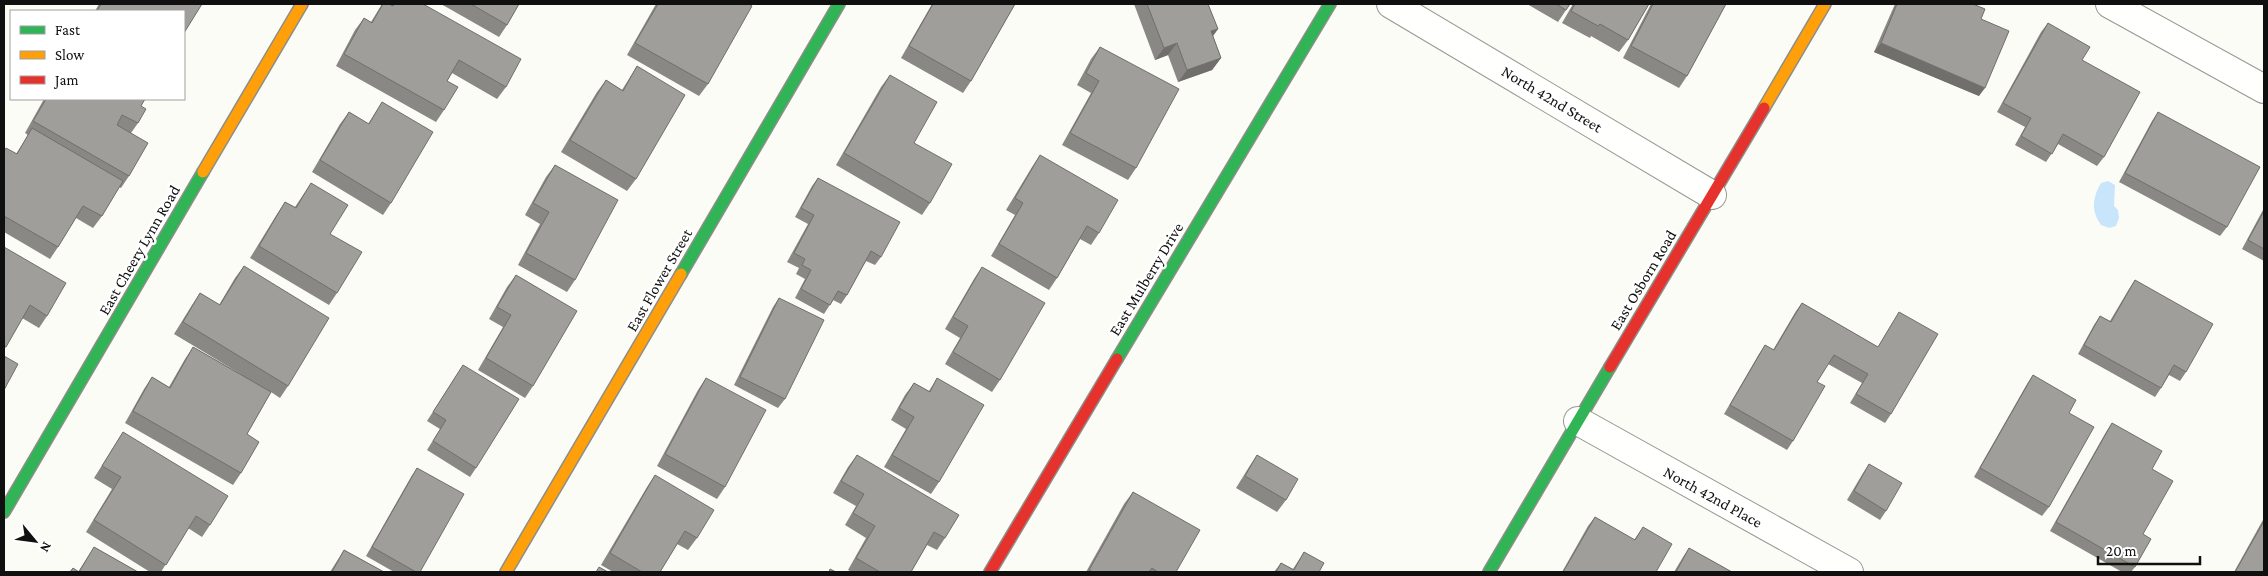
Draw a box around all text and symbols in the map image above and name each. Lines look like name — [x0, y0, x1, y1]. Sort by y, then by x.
legend — [10, 10, 185, 100]
text: Fast — [55, 22, 81, 38]
text: Slow — [55, 47, 85, 63]
street label: North 42nd Street — [1499, 62, 1606, 136]
text: Jam — [53, 72, 78, 89]
street label: East Cheery Lynn Road — [95, 182, 184, 318]
street label: East Mulberry Drive — [1106, 220, 1187, 339]
street label: East Flower Street — [623, 225, 696, 334]
street label: East Osborn Road — [1606, 226, 1680, 333]
street label: North 42nd Place — [1661, 463, 1765, 531]
north arrow — [10, 516, 60, 566]
scale bar — [2098, 534, 2200, 566]
text: N — [37, 539, 56, 556]
text: 20 m — [2106, 543, 2137, 559]

